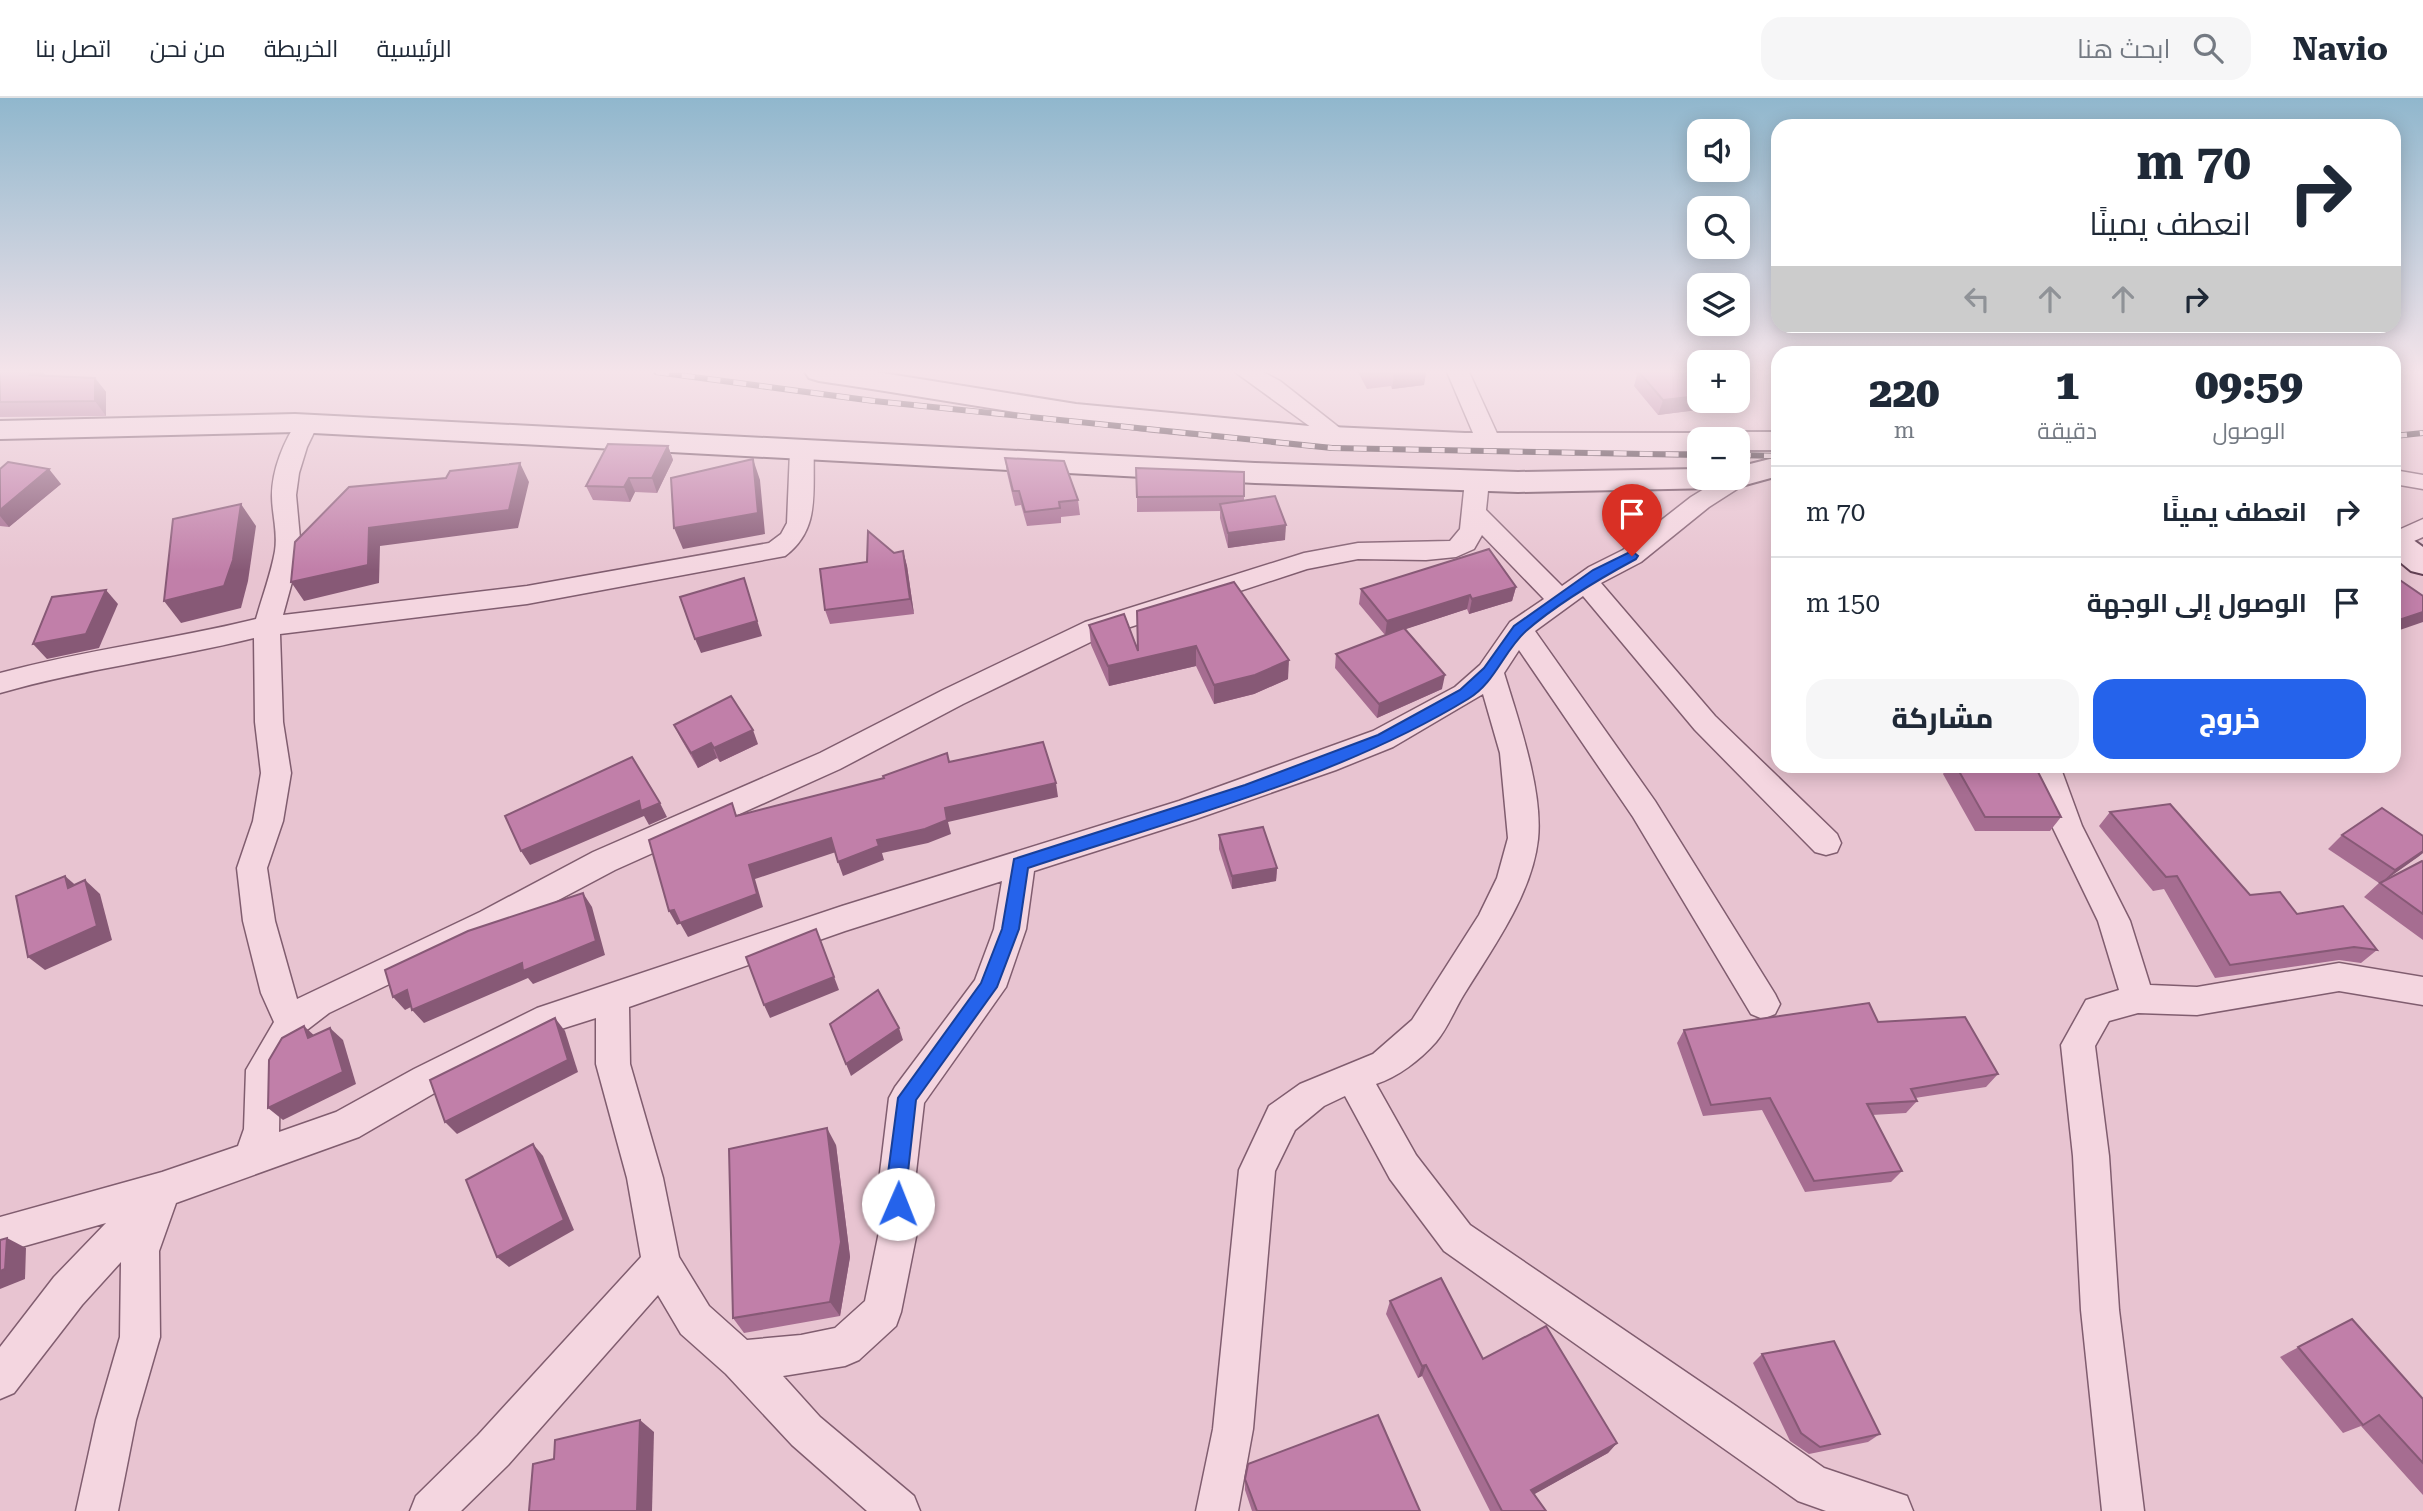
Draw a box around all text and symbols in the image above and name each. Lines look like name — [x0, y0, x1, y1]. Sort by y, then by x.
search box — [1761, 17, 2251, 80]
icon: search — [2189, 29, 2227, 67]
text: Navio — [2293, 29, 2388, 68]
text: ابحث هنا — [2077, 34, 2171, 64]
text: اتصل بنا — [35, 35, 112, 63]
text: من نحن — [150, 35, 226, 63]
text: الخريطة — [264, 35, 339, 63]
text: الرئيسية — [377, 35, 452, 63]
map controls — [1687, 119, 1750, 490]
button: sound — [1687, 119, 1750, 182]
text: 70 m — [2136, 134, 2251, 191]
icon: right — [2275, 147, 2366, 238]
button: search — [1687, 196, 1750, 259]
text: انعطف يمينًا — [2089, 205, 2251, 243]
button: layers — [1687, 273, 1750, 336]
icon: left — [1958, 280, 1996, 318]
icon: ahead — [2031, 280, 2069, 318]
icon: ahead — [2104, 280, 2142, 318]
icon: right — [2177, 280, 2215, 318]
button: + — [1687, 350, 1750, 413]
text: 1 — [2056, 360, 2079, 409]
text: 09:59 — [2195, 360, 2303, 409]
text: 220 — [1869, 368, 1939, 417]
text: m — [1894, 417, 1915, 444]
text: دقيقة — [2037, 418, 2097, 445]
text: الوصول — [2212, 418, 2286, 445]
button: − — [1687, 427, 1750, 490]
pin — [1602, 484, 1662, 556]
icon: right — [2328, 493, 2366, 531]
icon: arrive — [1613, 495, 1651, 533]
text: 70 m — [1806, 497, 1865, 527]
text: انعطف يمينًا — [2162, 497, 2307, 527]
icon: arrive — [2328, 584, 2366, 622]
text: 150 m — [1806, 588, 1880, 618]
text: الوصول إلى الوجهة — [2087, 588, 2307, 618]
button: مشاركة — [1806, 679, 2079, 759]
button: خروج — [2093, 679, 2366, 759]
position arrow — [861, 1167, 935, 1241]

